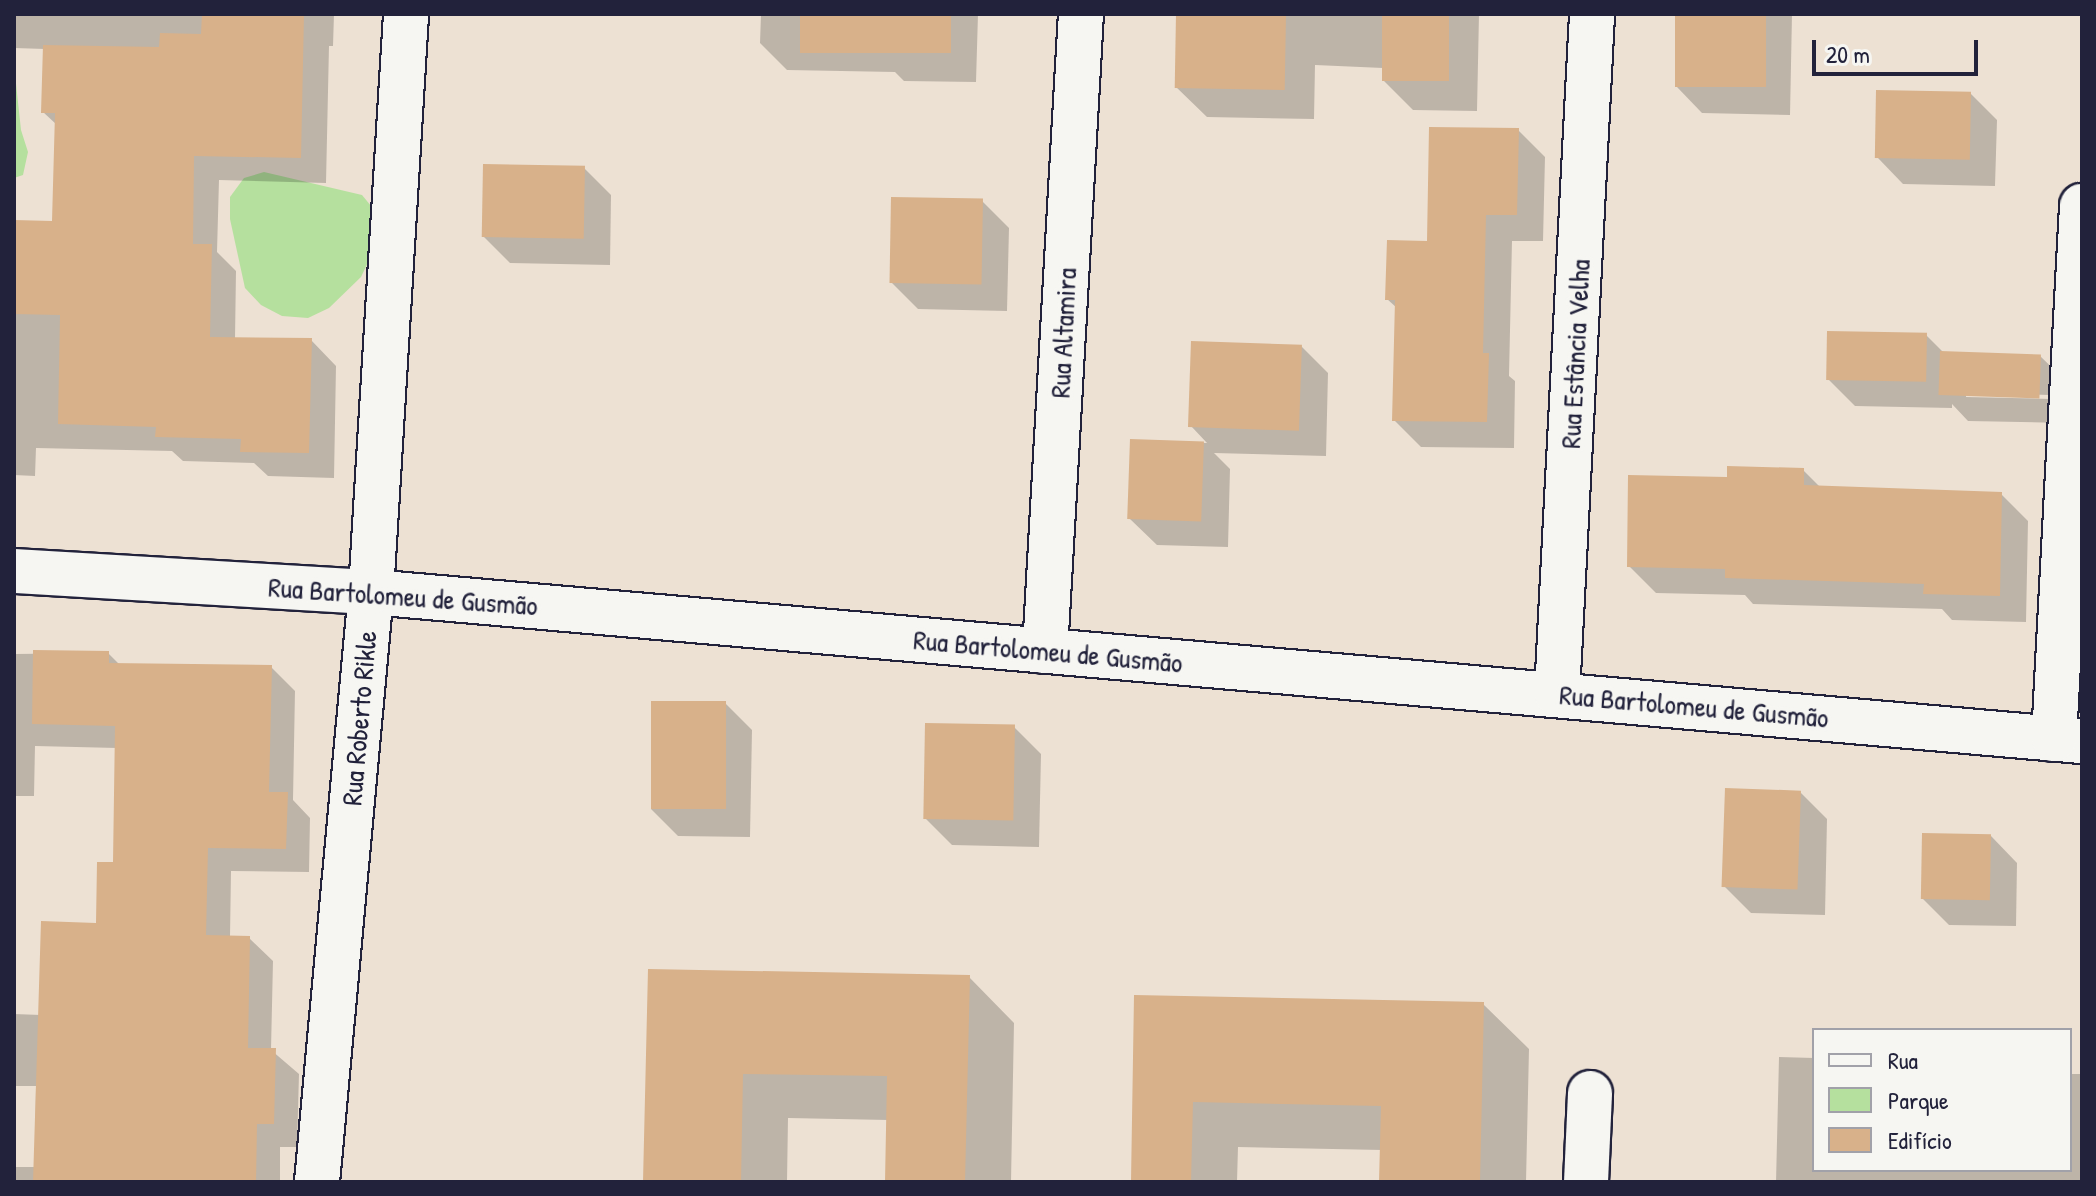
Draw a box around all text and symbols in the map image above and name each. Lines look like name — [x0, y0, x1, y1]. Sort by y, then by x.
scale bar — [1816, 24, 1982, 74]
text: 20 m — [1826, 38, 1870, 70]
street label: Rua Estância Velha — [1553, 259, 1597, 449]
street label: Rua Altamira — [1043, 267, 1083, 399]
street label: Rua Bartolomeu de Gusmão — [267, 570, 539, 622]
street label: Rua Bartolomeu de Gusmão — [912, 622, 1184, 680]
street label: Rua Roberto Rikle — [335, 629, 383, 807]
street label: Rua Bartolomeu de Gusmão — [1558, 677, 1830, 735]
legend — [1812, 1028, 2072, 1172]
text: Rua — [1888, 1044, 1918, 1076]
text: Parque — [1888, 1084, 1948, 1116]
text: Edifício — [1888, 1124, 1952, 1156]

